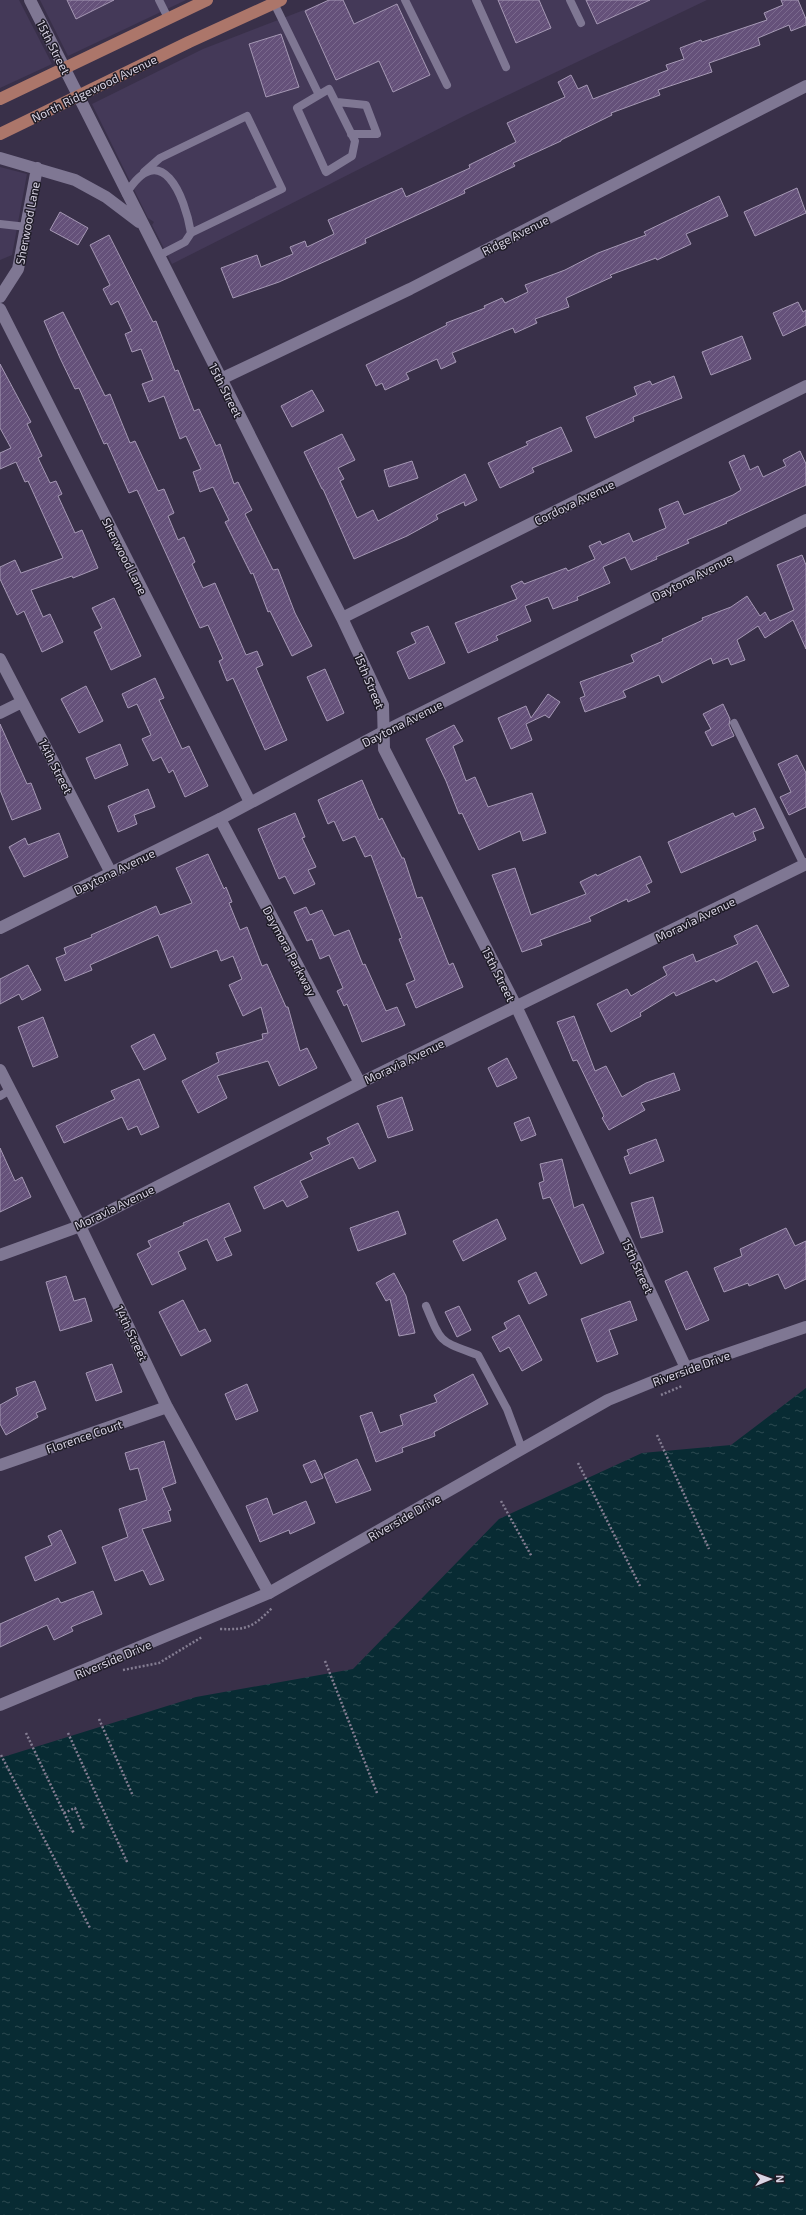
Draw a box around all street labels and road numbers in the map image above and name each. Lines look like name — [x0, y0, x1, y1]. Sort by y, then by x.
street label: 15th Street — [34, 18, 74, 77]
street label: North Ridgewood Avenue — [29, 52, 159, 124]
street label: Sherwood Lane — [12, 180, 42, 266]
street label: Ridge Avenue — [479, 212, 551, 258]
street label: 15th Street — [206, 361, 246, 420]
street label: Cordova Avenue — [532, 477, 616, 527]
street label: Sherwood Lane — [100, 515, 150, 597]
street label: Daytona Avenue — [649, 551, 735, 603]
street label: 15th Street — [352, 651, 388, 711]
street label: Daytona Avenue — [359, 697, 445, 749]
street label: 14th Street — [36, 736, 76, 796]
street label: Daytona Avenue — [71, 845, 157, 897]
street label: Moravia Avenue — [653, 894, 737, 944]
street label: Daymora Parkway — [260, 904, 320, 999]
street label: 15th Street — [479, 945, 519, 1004]
street label: Moravia Avenue — [362, 1036, 446, 1086]
street label: Moravia Avenue — [72, 1182, 156, 1232]
street label: 15th Street — [619, 1236, 657, 1296]
street label: 14th Street — [113, 1303, 152, 1363]
street label: Riverside Drive — [650, 1347, 732, 1389]
street label: Florence Court — [44, 1416, 124, 1456]
street label: Riverside Drive — [365, 1491, 443, 1543]
street label: Riverside Drive — [73, 1637, 153, 1681]

